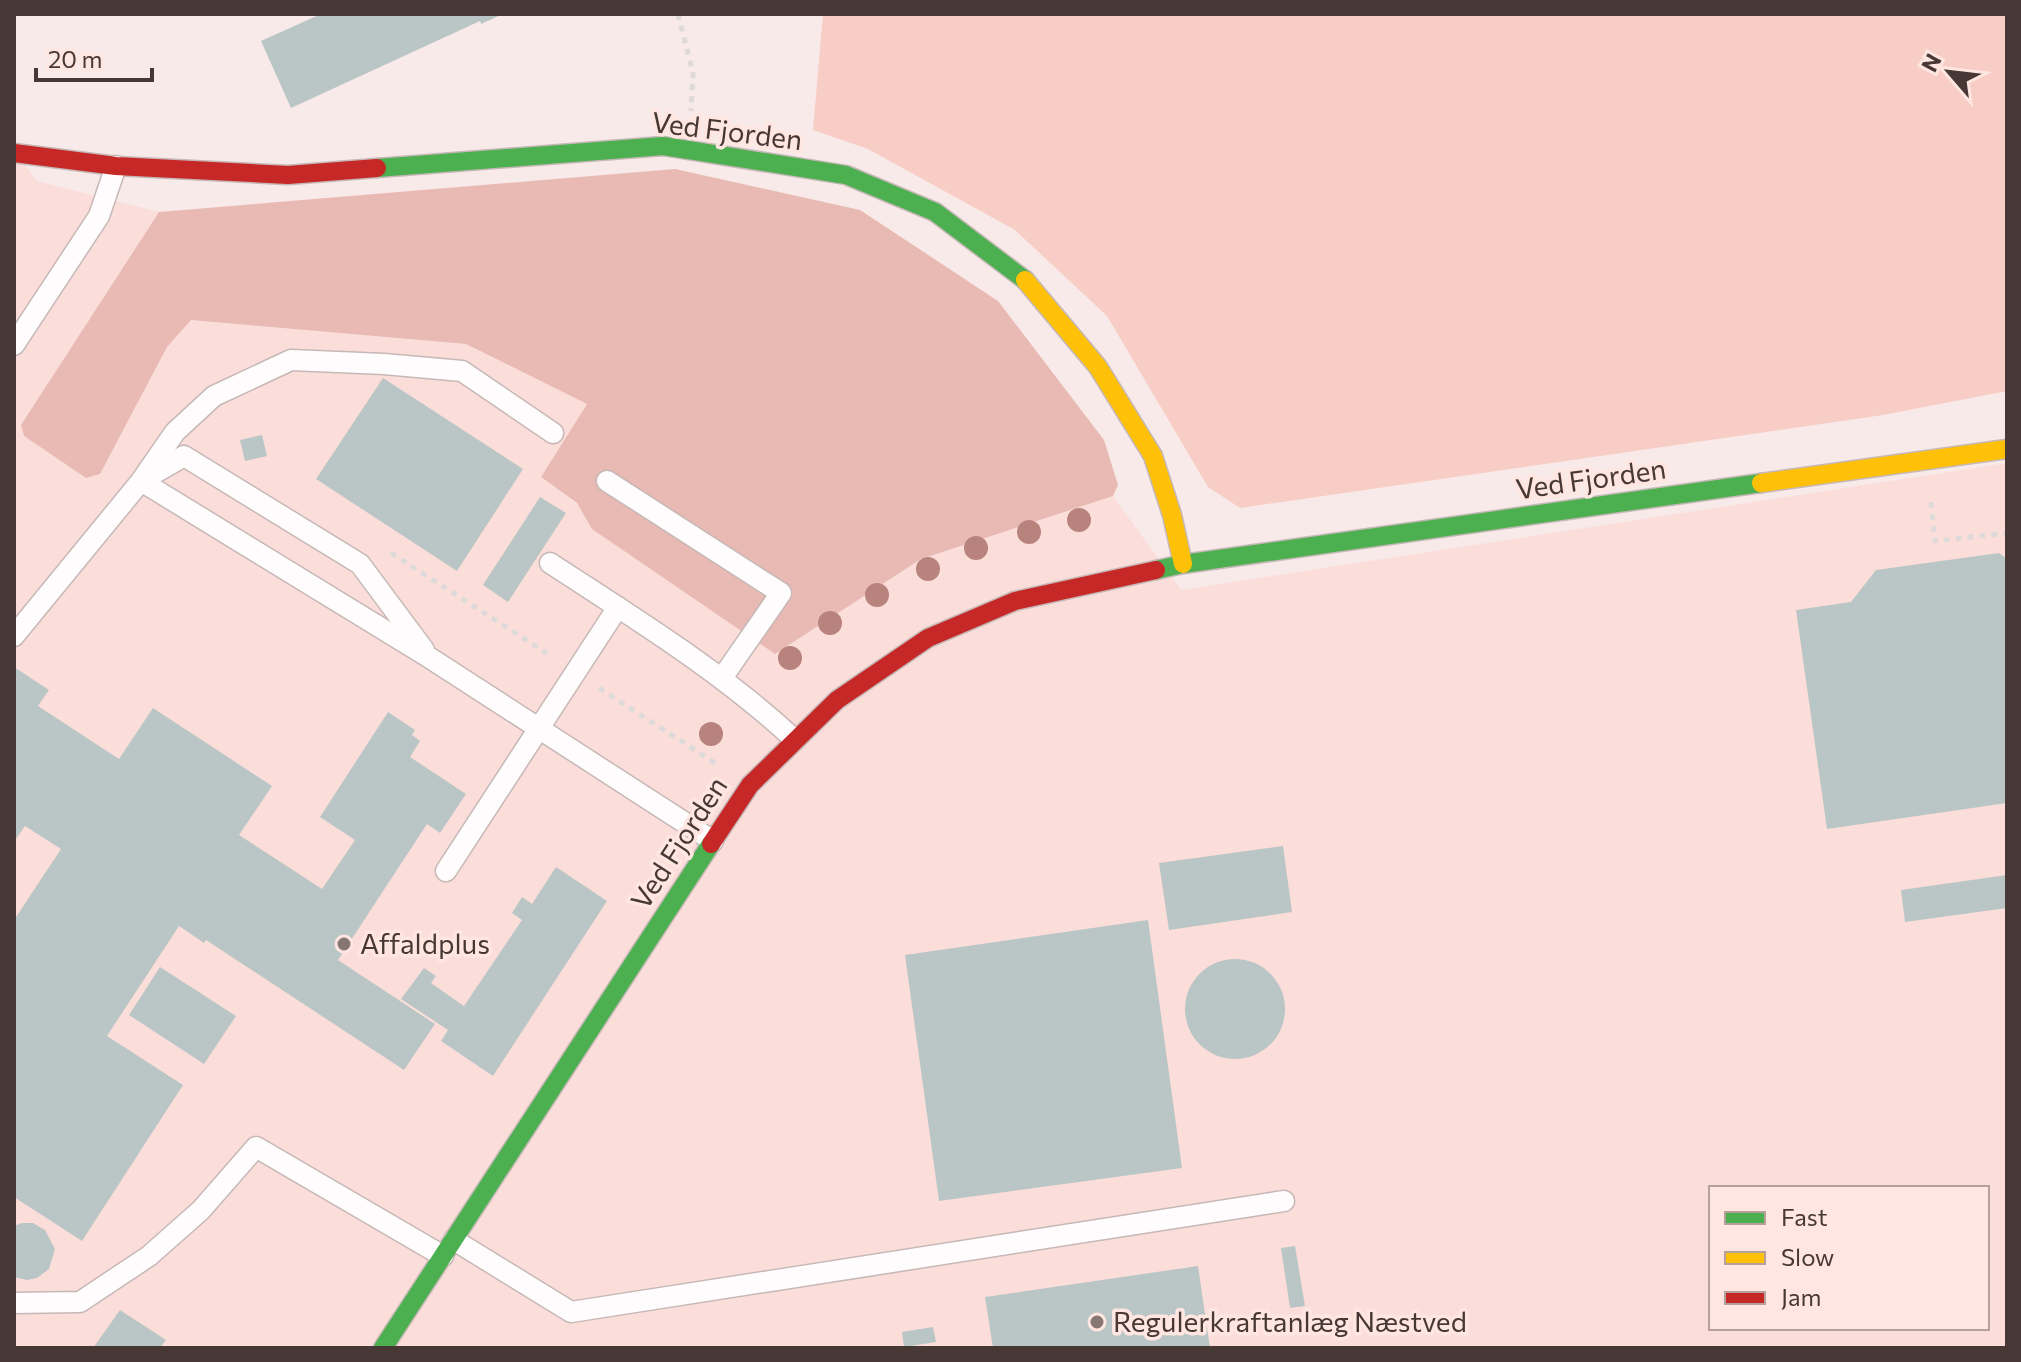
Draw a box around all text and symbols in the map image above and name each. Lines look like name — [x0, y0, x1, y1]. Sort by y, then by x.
scale bar — [36, 32, 152, 82]
north arrow — [1909, 32, 1989, 112]
text: 20 m — [48, 44, 102, 73]
text: N — [1915, 49, 1947, 76]
street label: Ved Fjorden — [650, 104, 804, 156]
street label: Ved Fjorden — [1514, 451, 1668, 505]
street label: Ved Fjorden — [623, 770, 734, 915]
place label: Affaldplus — [360, 926, 490, 960]
marker: Affaldplus — [335, 935, 353, 953]
legend — [1709, 1186, 1989, 1330]
text: Fast — [1781, 1202, 1828, 1231]
text: Slow — [1781, 1242, 1834, 1271]
text: Jam — [1781, 1282, 1821, 1311]
place label: Regulerkraftanlæg Næstved — [1113, 1304, 1467, 1338]
marker: Regulerkraftanlæg Næstved — [1088, 1313, 1106, 1331]

